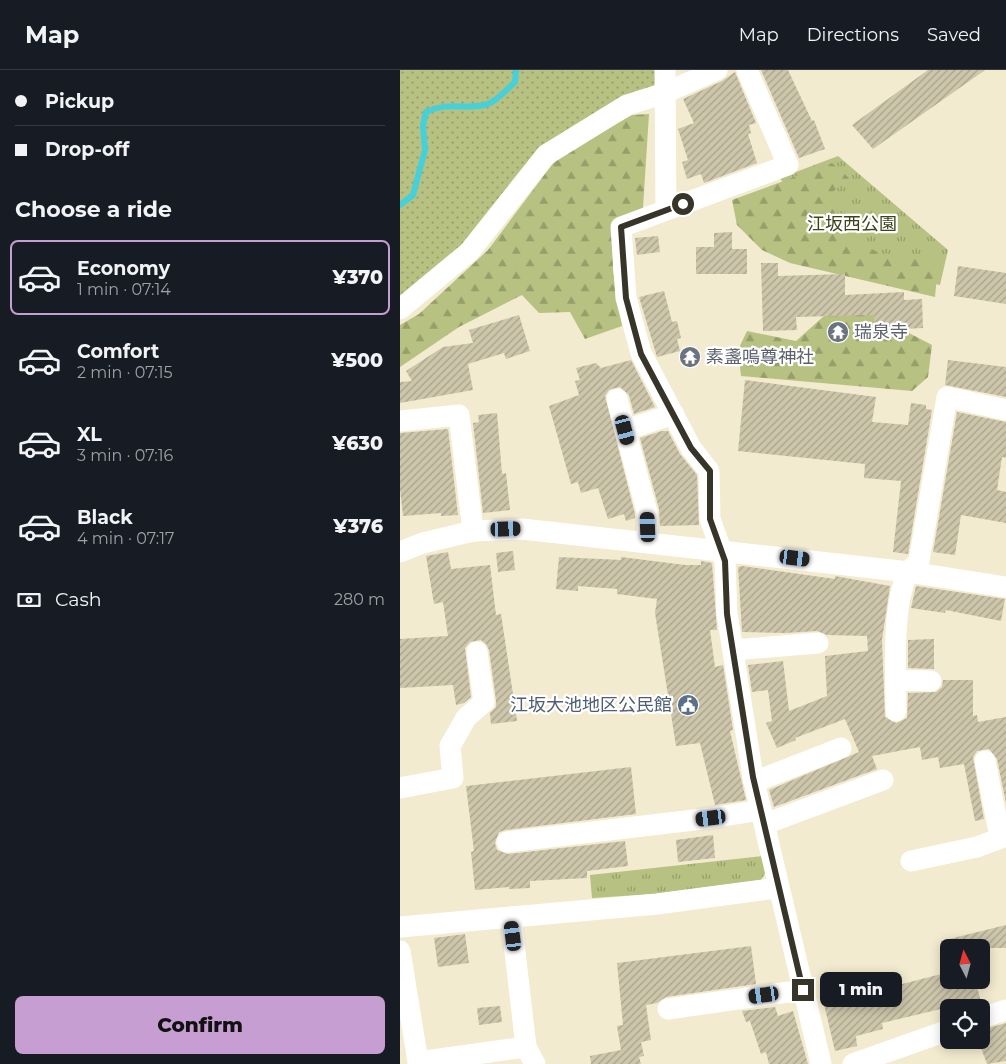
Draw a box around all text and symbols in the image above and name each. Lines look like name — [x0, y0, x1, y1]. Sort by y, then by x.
text: Map — [25, 20, 79, 49]
text: Map — [739, 24, 779, 46]
text: Directions — [807, 24, 899, 46]
text: Saved — [927, 24, 981, 46]
text: Pickup — [45, 90, 114, 113]
text: Drop-off — [45, 138, 129, 161]
route start — [672, 193, 694, 215]
text: Choose a ride — [15, 196, 172, 223]
park label: 江坂西公園 — [807, 213, 897, 235]
icon: car — [17, 255, 62, 300]
text: Economy — [77, 257, 170, 280]
text: ¥370 — [333, 266, 383, 289]
text: 1 min · 07:14 — [77, 280, 171, 299]
temple icon: 瑞泉寺 — [826, 320, 850, 344]
place label: 瑞泉寺 — [854, 321, 908, 343]
icon: car — [17, 338, 62, 383]
text: Comfort — [77, 340, 159, 363]
temple icon: 素盞嗚尊神社 — [678, 345, 702, 369]
place label: 素盞嗚尊神社 — [706, 346, 814, 368]
text: ¥500 — [331, 349, 383, 372]
text: 2 min · 07:15 — [77, 363, 173, 382]
car — [613, 414, 636, 446]
icon: car — [17, 421, 62, 466]
text: XL — [77, 423, 102, 446]
text: ¥630 — [332, 432, 383, 455]
text: 3 min · 07:16 — [77, 446, 173, 465]
icon: car — [17, 504, 62, 549]
text: Black — [77, 506, 133, 529]
car — [639, 512, 656, 542]
text: ¥376 — [333, 515, 383, 538]
car — [490, 521, 521, 537]
text: 4 min · 07:17 — [77, 529, 174, 548]
car — [779, 549, 810, 567]
icon: cash — [15, 586, 43, 614]
text: Cash — [55, 588, 102, 611]
text: 280 m — [334, 590, 385, 609]
public building icon: 江坂大池地区公民館 — [676, 693, 700, 717]
place label: 江坂大池地区公民館 — [510, 694, 672, 716]
car — [695, 809, 726, 827]
car — [503, 920, 522, 952]
north arrow — [940, 939, 990, 989]
map controls — [940, 939, 990, 1049]
callout: 1 min — [820, 972, 903, 1008]
route end — [792, 979, 814, 1001]
text: 1 min — [839, 980, 883, 999]
car — [748, 985, 779, 1005]
button: Confirm — [15, 996, 385, 1054]
button: locate — [940, 999, 990, 1049]

